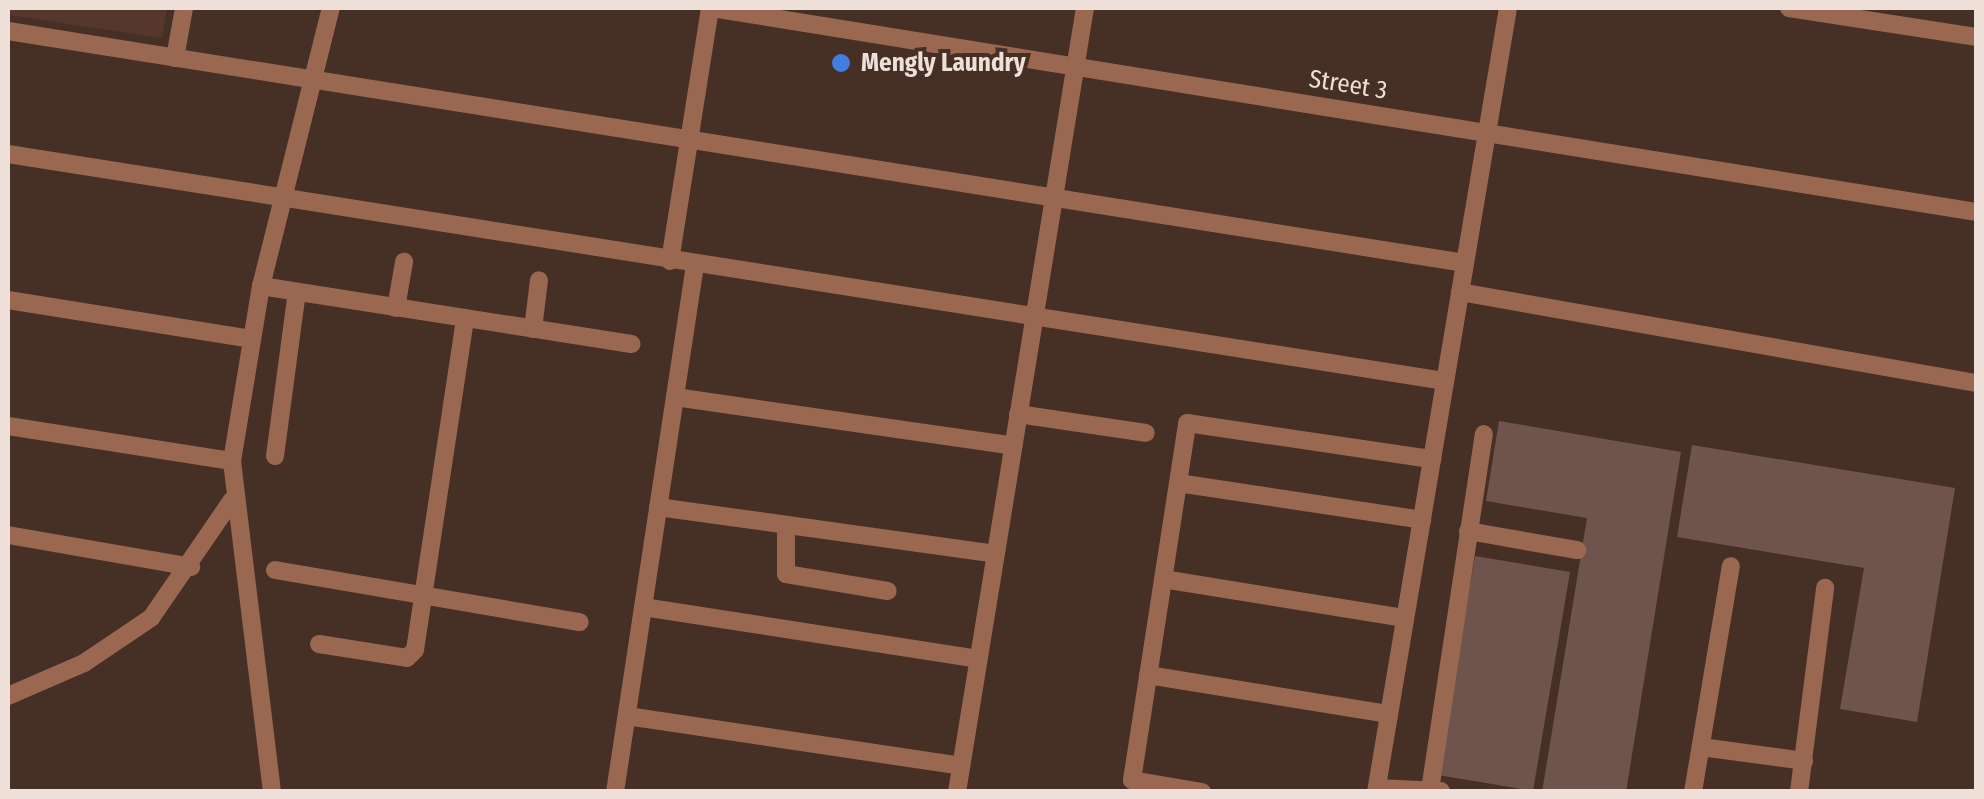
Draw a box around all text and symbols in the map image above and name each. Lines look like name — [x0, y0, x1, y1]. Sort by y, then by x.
place label: Mengly Laundry — [861, 48, 1026, 78]
marker: Mengly Laundry — [830, 52, 852, 74]
street label: Street 3 — [1307, 64, 1389, 106]

